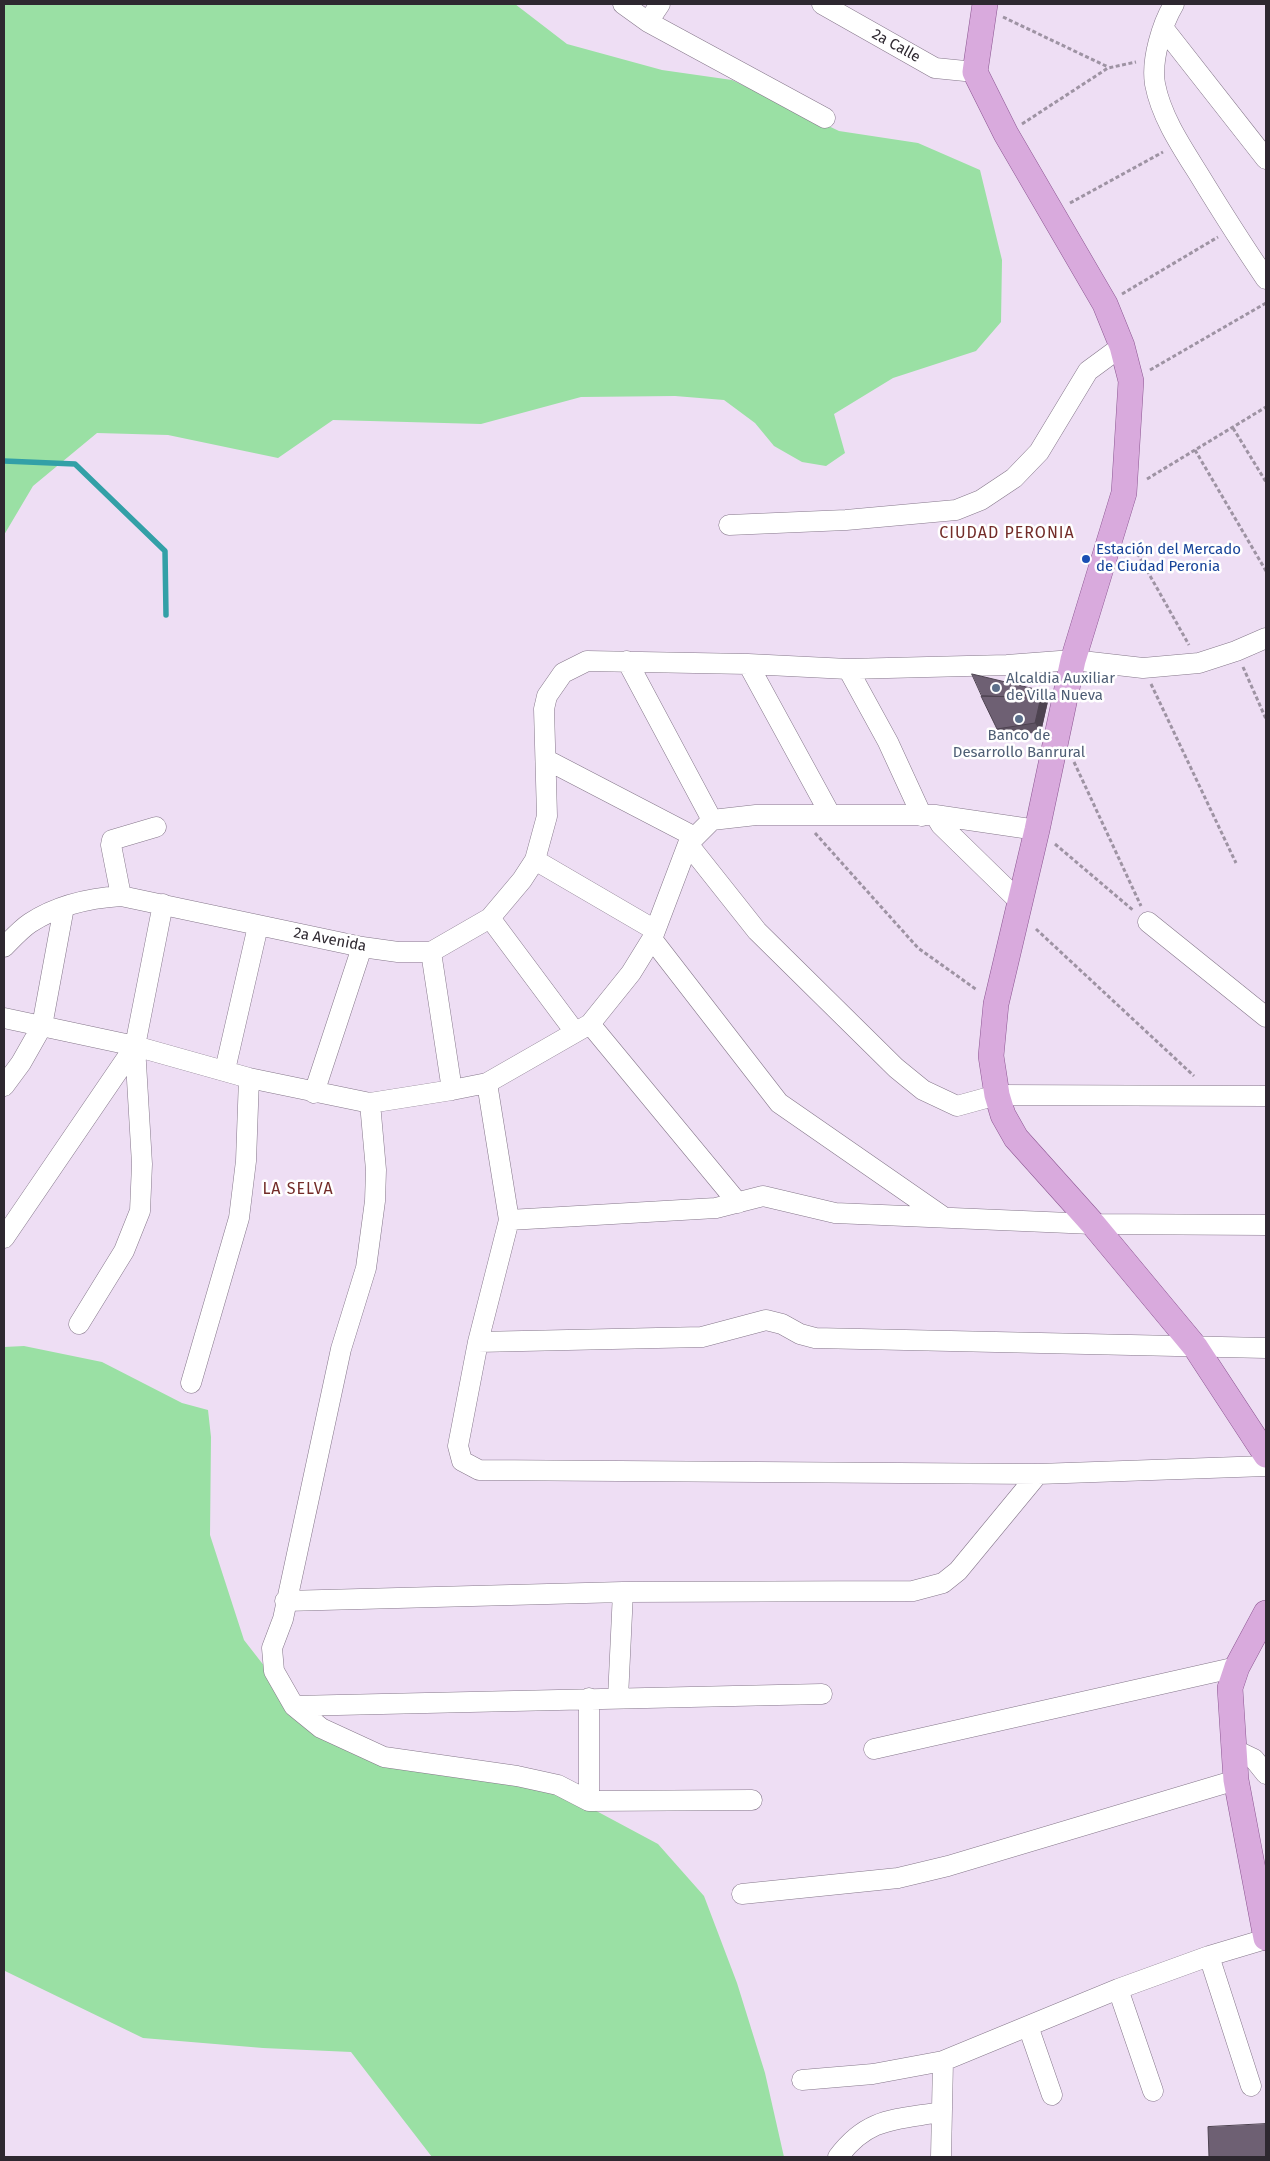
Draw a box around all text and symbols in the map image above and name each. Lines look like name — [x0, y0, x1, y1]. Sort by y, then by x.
street label: 2a Calle — [869, 25, 923, 67]
district label: CIUDAD PERONIA — [938, 524, 1076, 544]
place label: Estación del Mercado de Ciudad Peronia — [1096, 541, 1241, 576]
marker: Estación del Mercado de Ciudad Peronia — [1080, 553, 1092, 565]
place label: Alcaldia Auxiliar de Villa Nueva — [1006, 670, 1115, 705]
marker: Alcaldia Auxiliar de Villa Nueva — [990, 682, 1002, 694]
marker: Banco de Desarrollo Banrural — [1013, 713, 1025, 725]
place label: Banco de Desarrollo Banrural — [953, 727, 1085, 762]
street label: 2a Avenida — [292, 924, 368, 956]
district label: LA SELVA — [261, 1180, 335, 1200]

